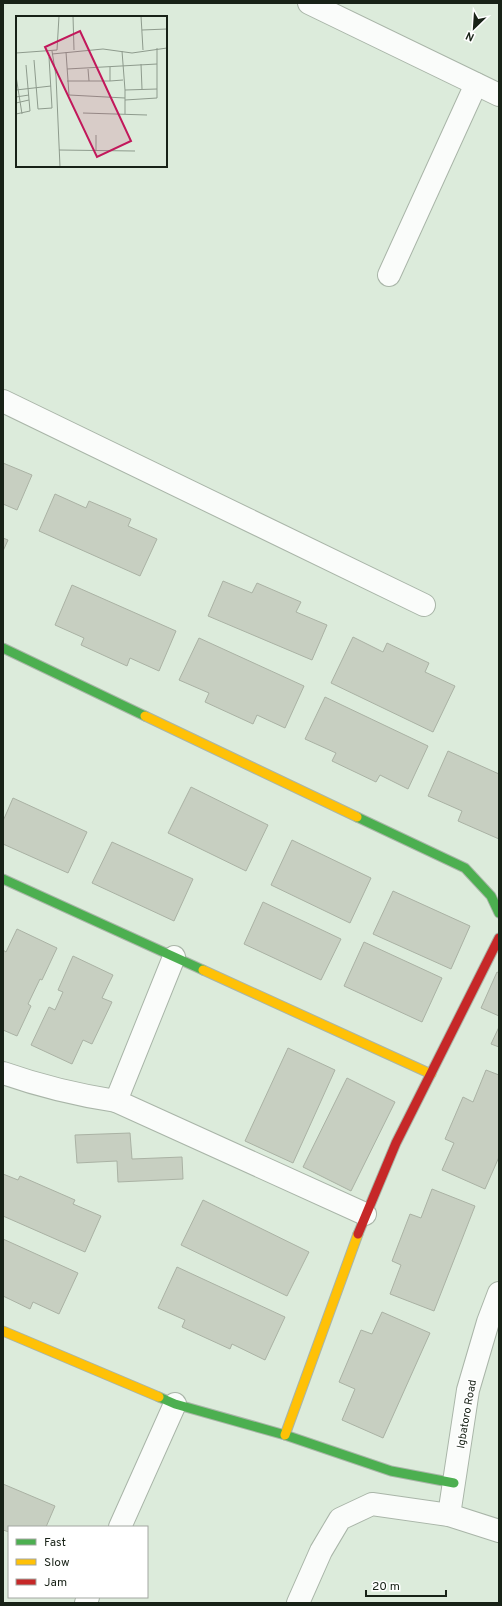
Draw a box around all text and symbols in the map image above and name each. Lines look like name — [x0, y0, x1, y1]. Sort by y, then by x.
north arrow — [454, 8, 494, 48]
inset map — [16, 16, 167, 167]
text: N — [464, 28, 477, 44]
street label: Igbatoro Road — [454, 1379, 480, 1450]
legend — [8, 1526, 148, 1598]
text: Fast — [44, 1535, 66, 1551]
text: Slow — [44, 1555, 70, 1571]
scale bar — [366, 1572, 446, 1598]
text: Jam — [44, 1575, 67, 1591]
text: 20 m — [372, 1579, 400, 1595]

